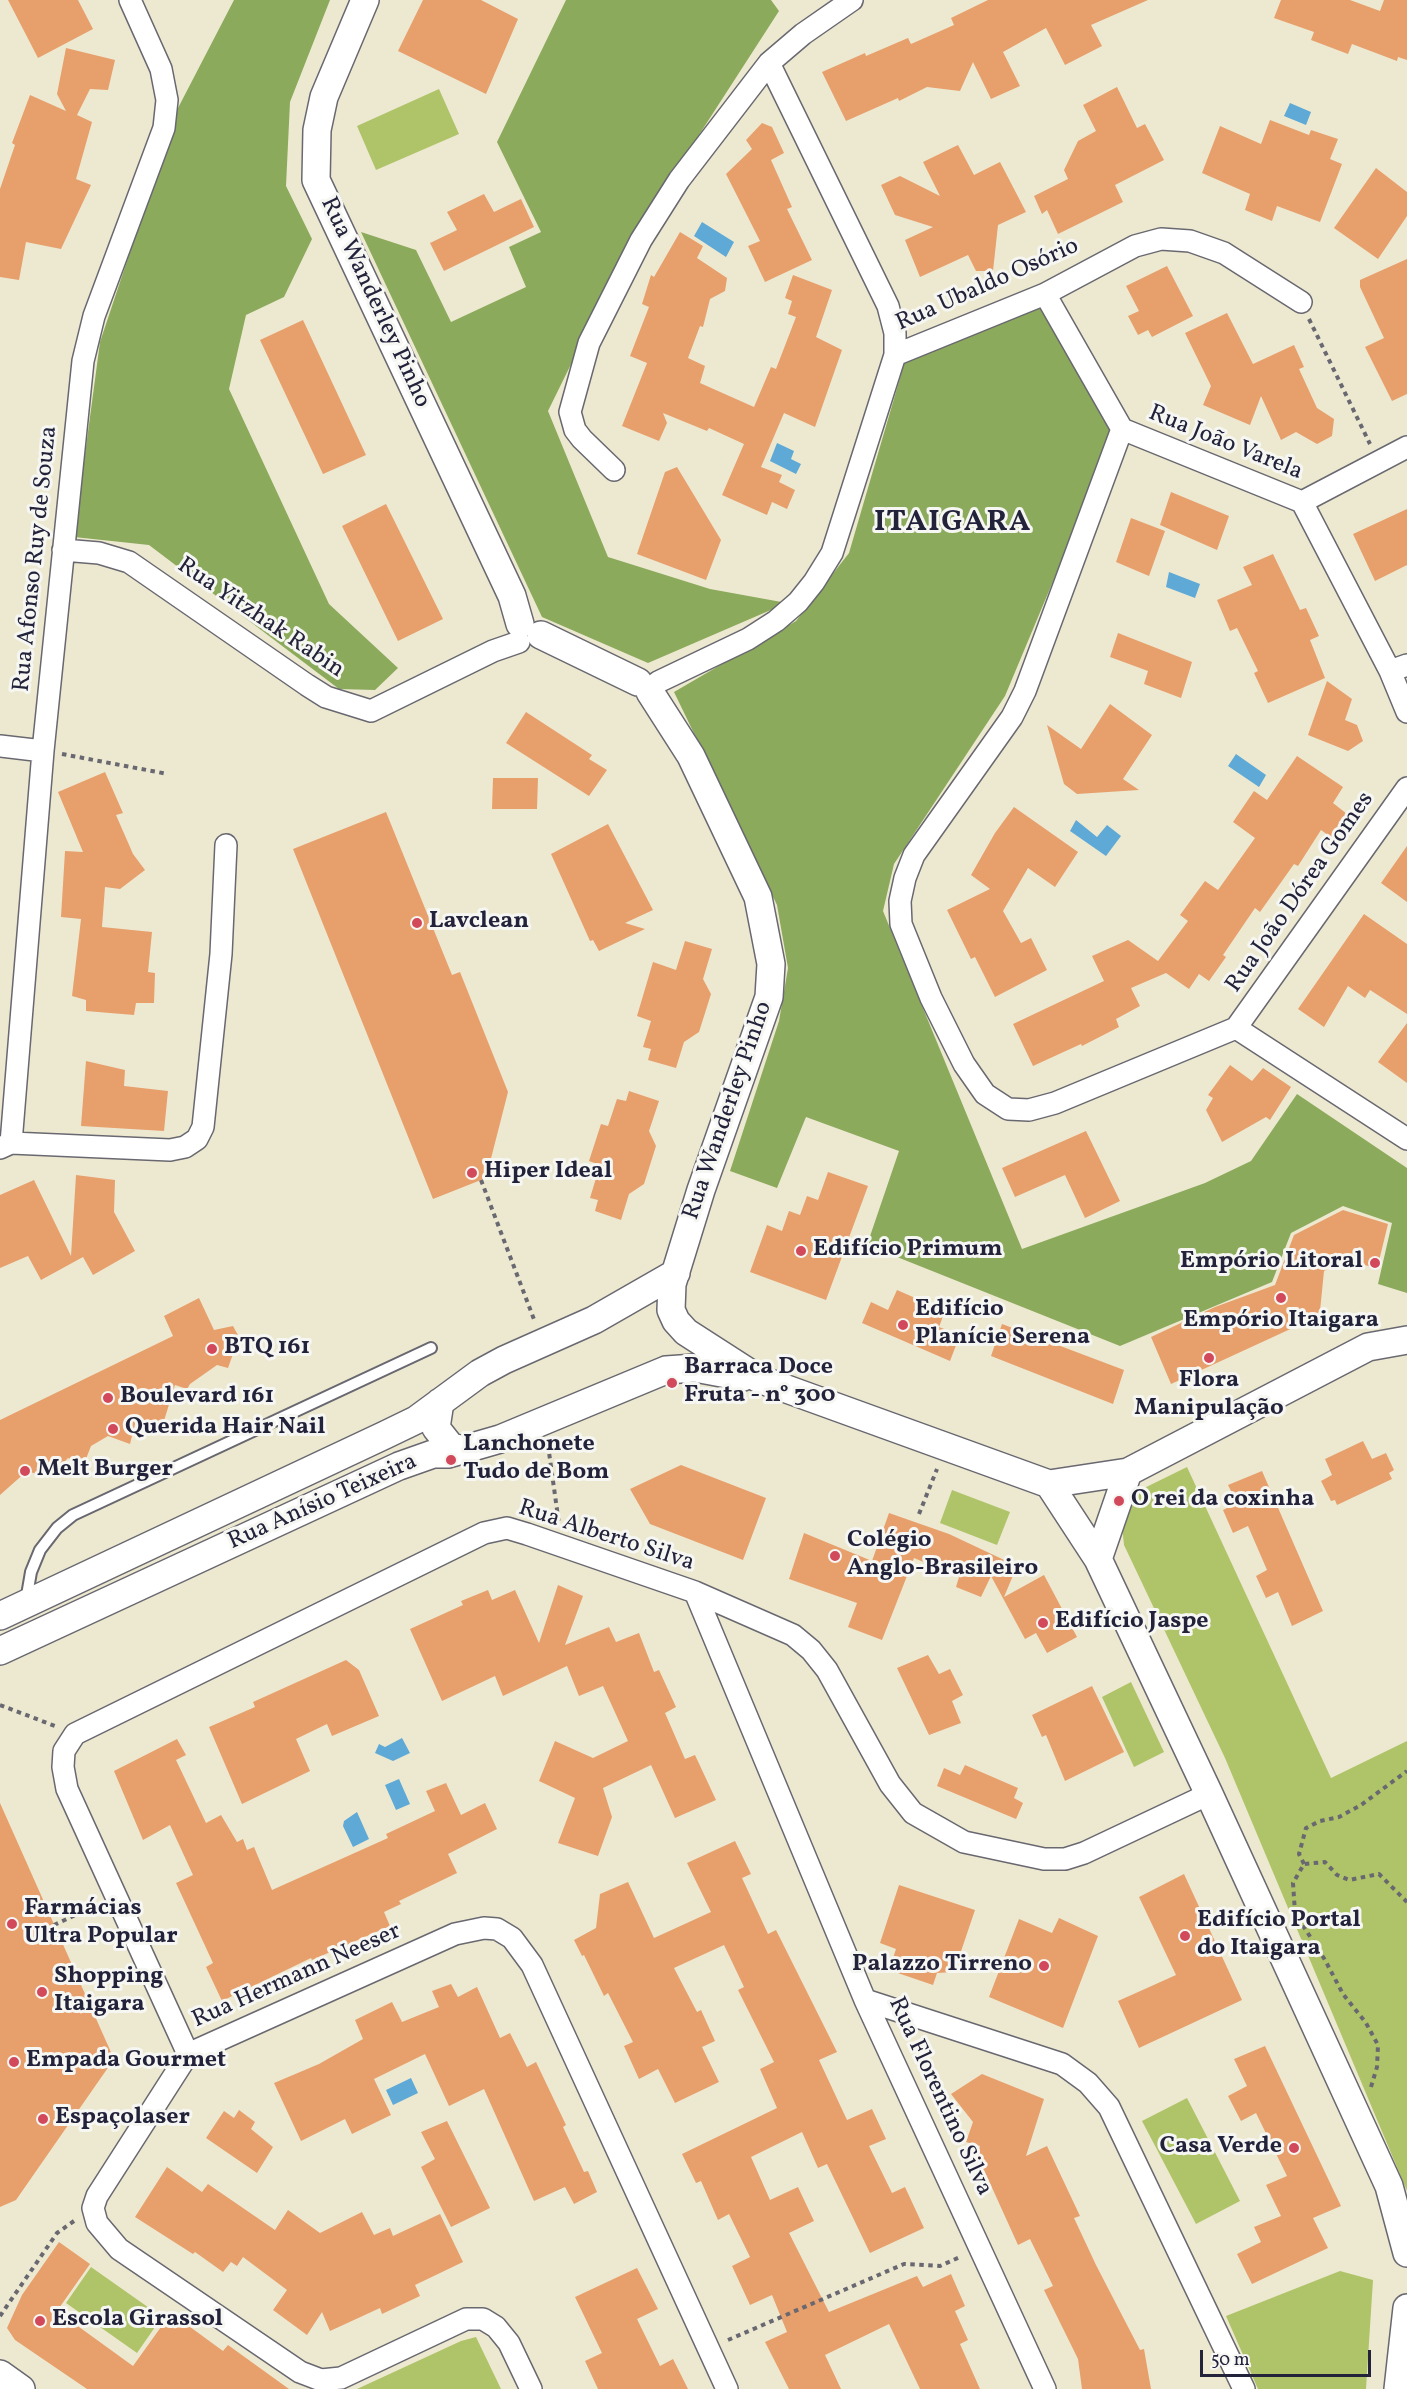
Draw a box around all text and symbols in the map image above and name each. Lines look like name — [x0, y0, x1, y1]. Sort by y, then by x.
street label: Rua Wanderley Pinho — [313, 193, 435, 413]
street label: Rua Ubaldo Osório — [892, 233, 1084, 339]
street label: Rua João Varela — [1144, 400, 1306, 488]
street label: Rua Afonso Ruy de Souza — [9, 425, 65, 693]
district label: ITAIGARA — [874, 506, 1032, 542]
street label: Rua Yitzhak Rabin — [171, 552, 349, 686]
street label: Rua João Dórea Gomes — [1221, 787, 1381, 999]
place label: Lavclean — [429, 909, 529, 937]
marker: Lavclean — [410, 916, 424, 930]
street label: Rua Wanderley Pinho — [678, 998, 780, 1224]
place label: Hiper Ideal — [484, 1159, 612, 1187]
marker: Hiper Ideal — [465, 1166, 479, 1180]
place label: Edifício Primum — [813, 1237, 1002, 1265]
marker: Edifício Primum — [794, 1244, 808, 1258]
place label: Empório Litoral — [1180, 1249, 1363, 1277]
marker: Empório Litoral — [1368, 1256, 1382, 1270]
marker: Empório Itaigara — [1274, 1291, 1288, 1305]
place label: Edifício Planície Serena — [915, 1297, 1090, 1353]
place label: Empório Itaigara — [1183, 1308, 1379, 1336]
marker: Edifício Planície Serena — [896, 1318, 910, 1332]
place label: BTQ 161 — [224, 1335, 310, 1363]
marker: BTQ 161 — [205, 1342, 219, 1356]
marker: Flora Manipulação — [1202, 1351, 1216, 1365]
place label: Barraca Doce Fruta - n° 300 — [684, 1355, 836, 1411]
place label: Flora Manipulação — [1134, 1368, 1284, 1424]
marker: Barraca Doce Fruta - n° 300 — [665, 1376, 679, 1390]
place label: Boulevard 161 — [120, 1384, 274, 1412]
marker: Boulevard 161 — [101, 1391, 115, 1405]
place label: Querida Hair Nail — [125, 1415, 325, 1443]
marker: Querida Hair Nail — [106, 1422, 120, 1436]
place label: Lanchonete Tudo de Bom — [463, 1432, 609, 1488]
street label: Rua Anísio Teixeira — [224, 1448, 422, 1558]
marker: Lanchonete Tudo de Bom — [444, 1453, 458, 1467]
place label: Melt Burger — [37, 1457, 173, 1485]
marker: Melt Burger — [18, 1464, 32, 1478]
place label: O rei da coxinha — [1131, 1487, 1314, 1515]
marker: O rei da coxinha — [1112, 1494, 1126, 1508]
street label: Rua Alberto Silva — [514, 1495, 698, 1579]
place label: Colégio Anglo-Brasileiro — [847, 1528, 1038, 1584]
marker: Colégio Anglo-Brasileiro — [828, 1549, 842, 1563]
place label: Edifício Jaspe — [1055, 1609, 1209, 1637]
marker: Edifício Jaspe — [1036, 1616, 1050, 1630]
place label: Farmácias Ultra Popular — [24, 1896, 178, 1952]
place label: Edifício Portal do Itaigara — [1197, 1908, 1361, 1964]
marker: Farmácias Ultra Popular — [5, 1917, 19, 1931]
street label: Rua Hermann Neeser — [188, 1918, 406, 2036]
marker: Edifício Portal do Itaigara — [1178, 1929, 1192, 1943]
place label: Palazzo Tirreno — [852, 1952, 1032, 1980]
marker: Palazzo Tirreno — [1037, 1959, 1051, 1973]
place label: Shopping Itaigara — [54, 1964, 164, 2020]
marker: Shopping Itaigara — [35, 1985, 49, 1999]
street label: Rua Florentino Silva — [880, 1993, 998, 2201]
place label: Empada Gourmet — [26, 2048, 226, 2076]
marker: Empada Gourmet — [7, 2055, 21, 2069]
place label: Espaçolaser — [55, 2105, 190, 2133]
marker: Espaçolaser — [36, 2112, 50, 2126]
place label: Casa Verde — [1160, 2134, 1282, 2162]
marker: Casa Verde — [1287, 2141, 1301, 2155]
place label: Escola Girassol — [52, 2307, 223, 2335]
marker: Escola Girassol — [33, 2314, 47, 2328]
scale bar — [1203, 2338, 1374, 2376]
text: 50 m — [1211, 2348, 1250, 2373]

